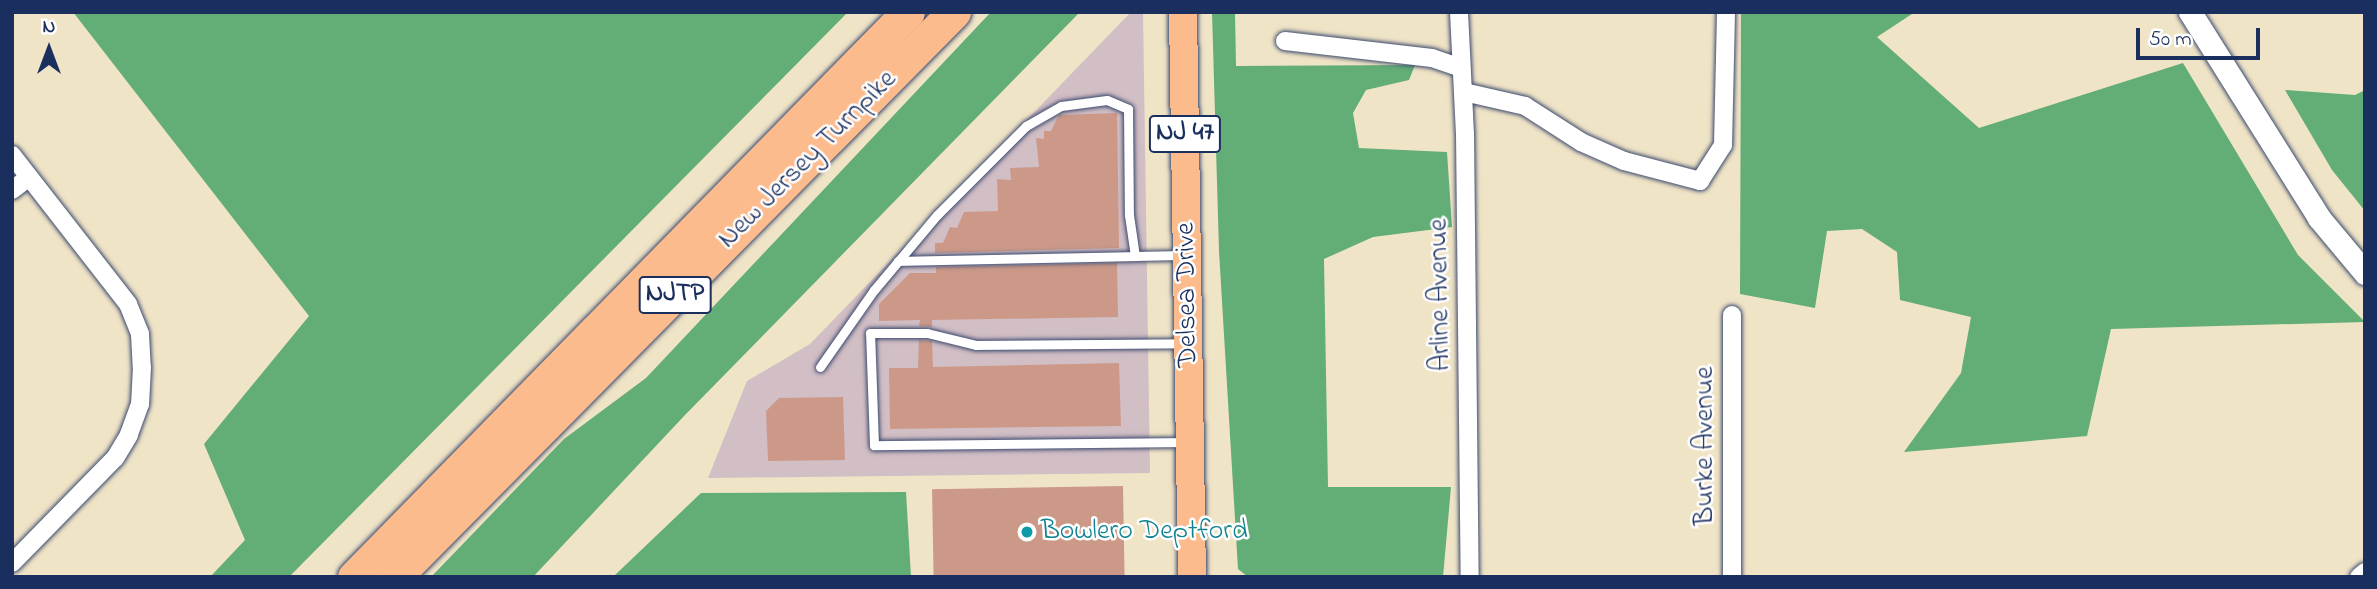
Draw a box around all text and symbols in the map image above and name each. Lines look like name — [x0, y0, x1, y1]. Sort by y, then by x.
north arrow — [14, 14, 84, 84]
text: N — [43, 14, 55, 41]
scale bar — [2139, 14, 2263, 58]
text: 50 m — [2149, 25, 2192, 55]
street label: New Jersey Turnpike — [712, 64, 904, 256]
road number: NJ 47 — [1148, 111, 1222, 156]
street label: Arline Avenue — [1423, 218, 1459, 372]
street label: Delsea Drive — [1170, 222, 1206, 368]
road number: NJTP — [638, 272, 712, 318]
street label: Burke Avenue — [1689, 367, 1723, 525]
place label: Bowlero Deptford — [1041, 515, 1248, 549]
marker: Bowlero Deptford — [1019, 524, 1035, 540]

